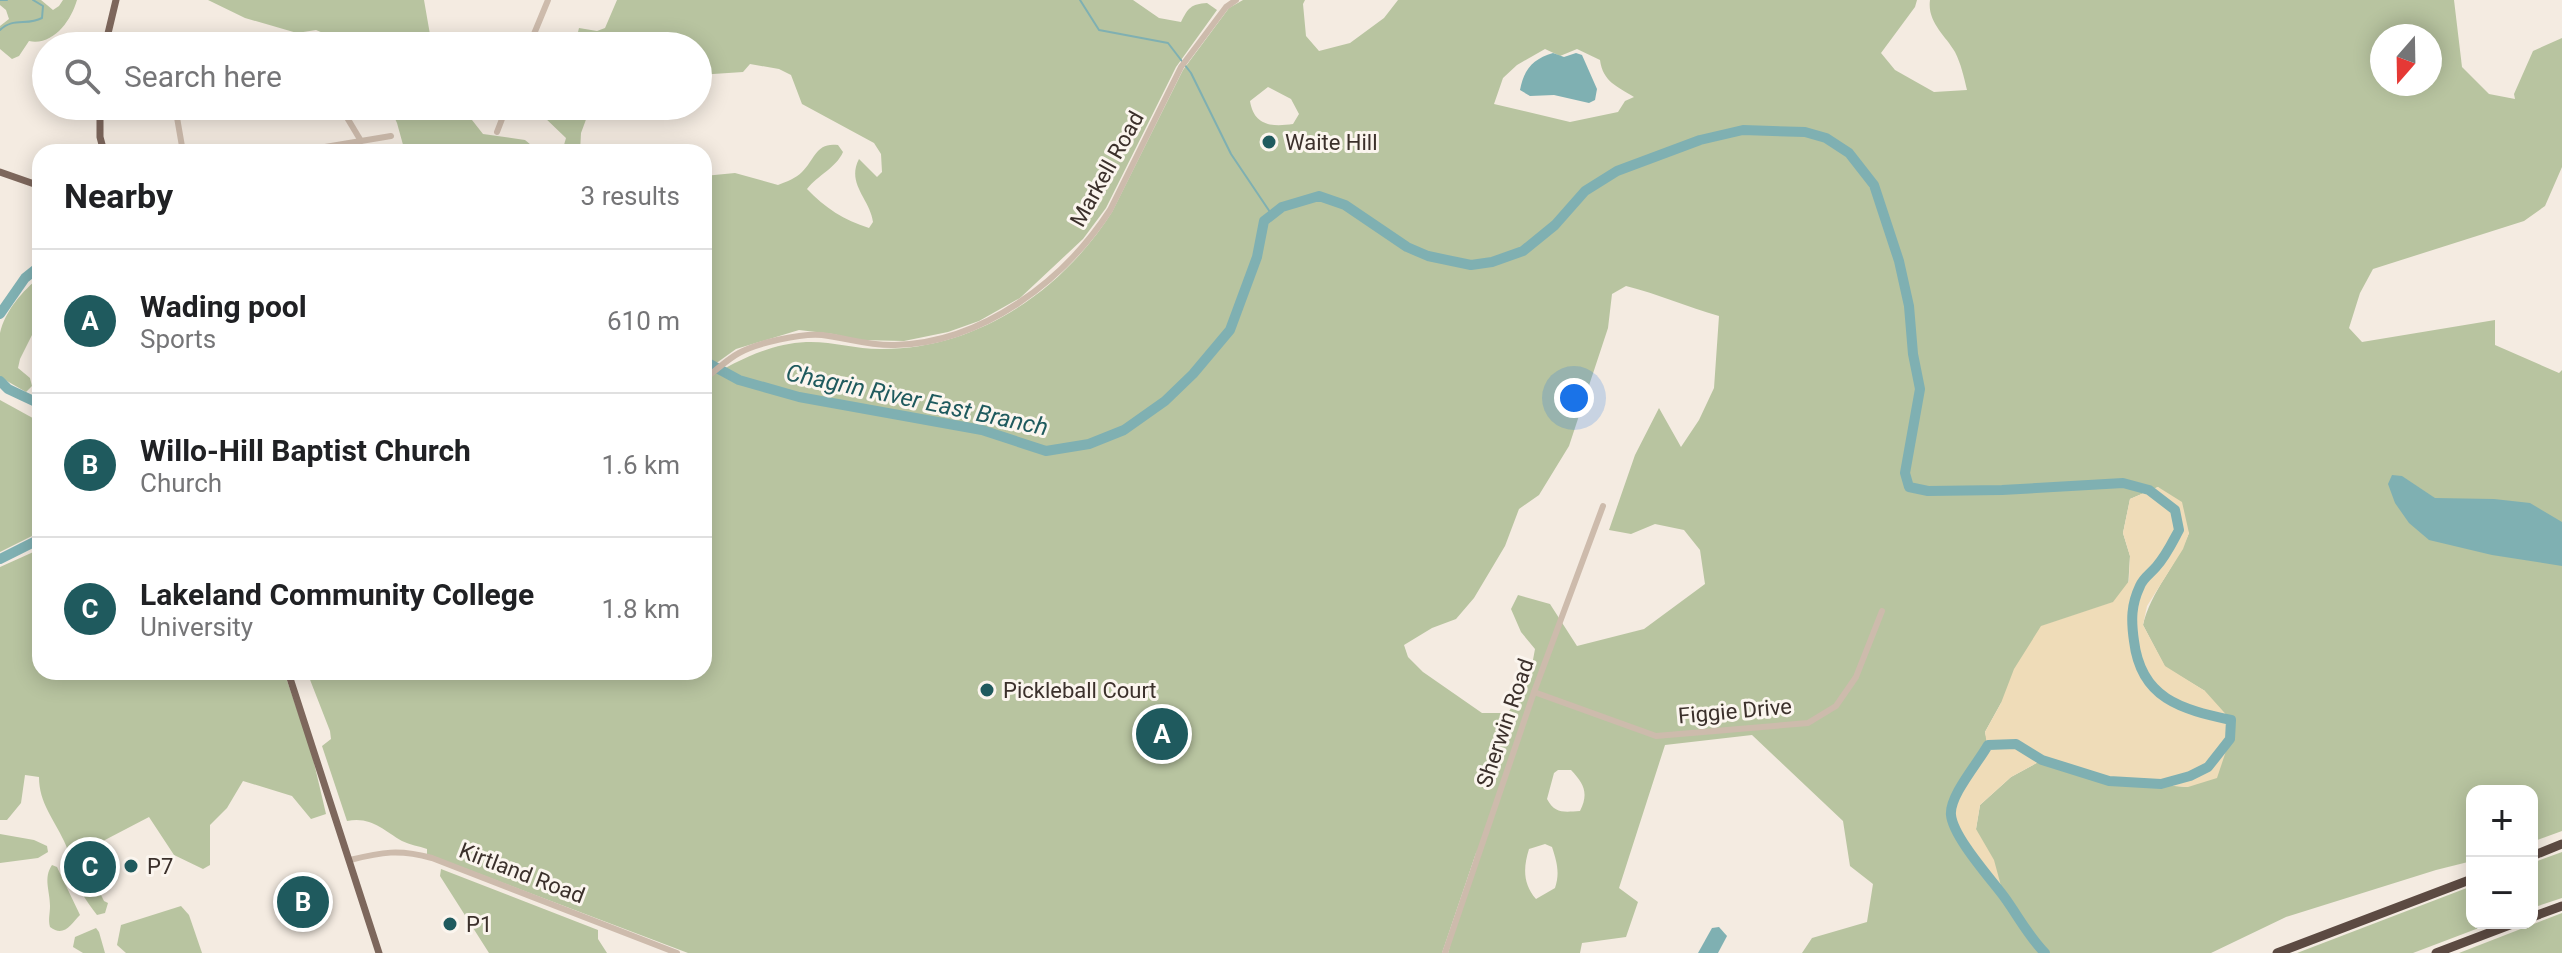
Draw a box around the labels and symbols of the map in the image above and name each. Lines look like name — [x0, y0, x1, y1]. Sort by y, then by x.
north arrow — [2370, 24, 2442, 96]
street label: Markell Road — [1065, 107, 1149, 231]
place label: Waite Hill — [1285, 130, 1378, 155]
marker: Waite Hill — [1260, 133, 1278, 151]
water label: Chagrin River East Branch — [783, 359, 1051, 441]
your location — [1554, 378, 1594, 418]
street label: Sherwin Road — [1471, 655, 1539, 791]
place label: Pickleball Court — [1003, 678, 1157, 703]
marker: Pickleball Court — [978, 681, 996, 699]
street label: Figgie Drive — [1677, 694, 1793, 728]
pin: A — [1136, 704, 1188, 764]
pin: C — [64, 837, 116, 897]
street label: Kirtland Road — [456, 838, 588, 908]
place label: P7 — [147, 854, 173, 879]
marker: P7 — [122, 857, 140, 875]
pin: B — [277, 872, 329, 932]
place label: P1 — [466, 912, 492, 937]
marker: P1 — [441, 915, 459, 933]

